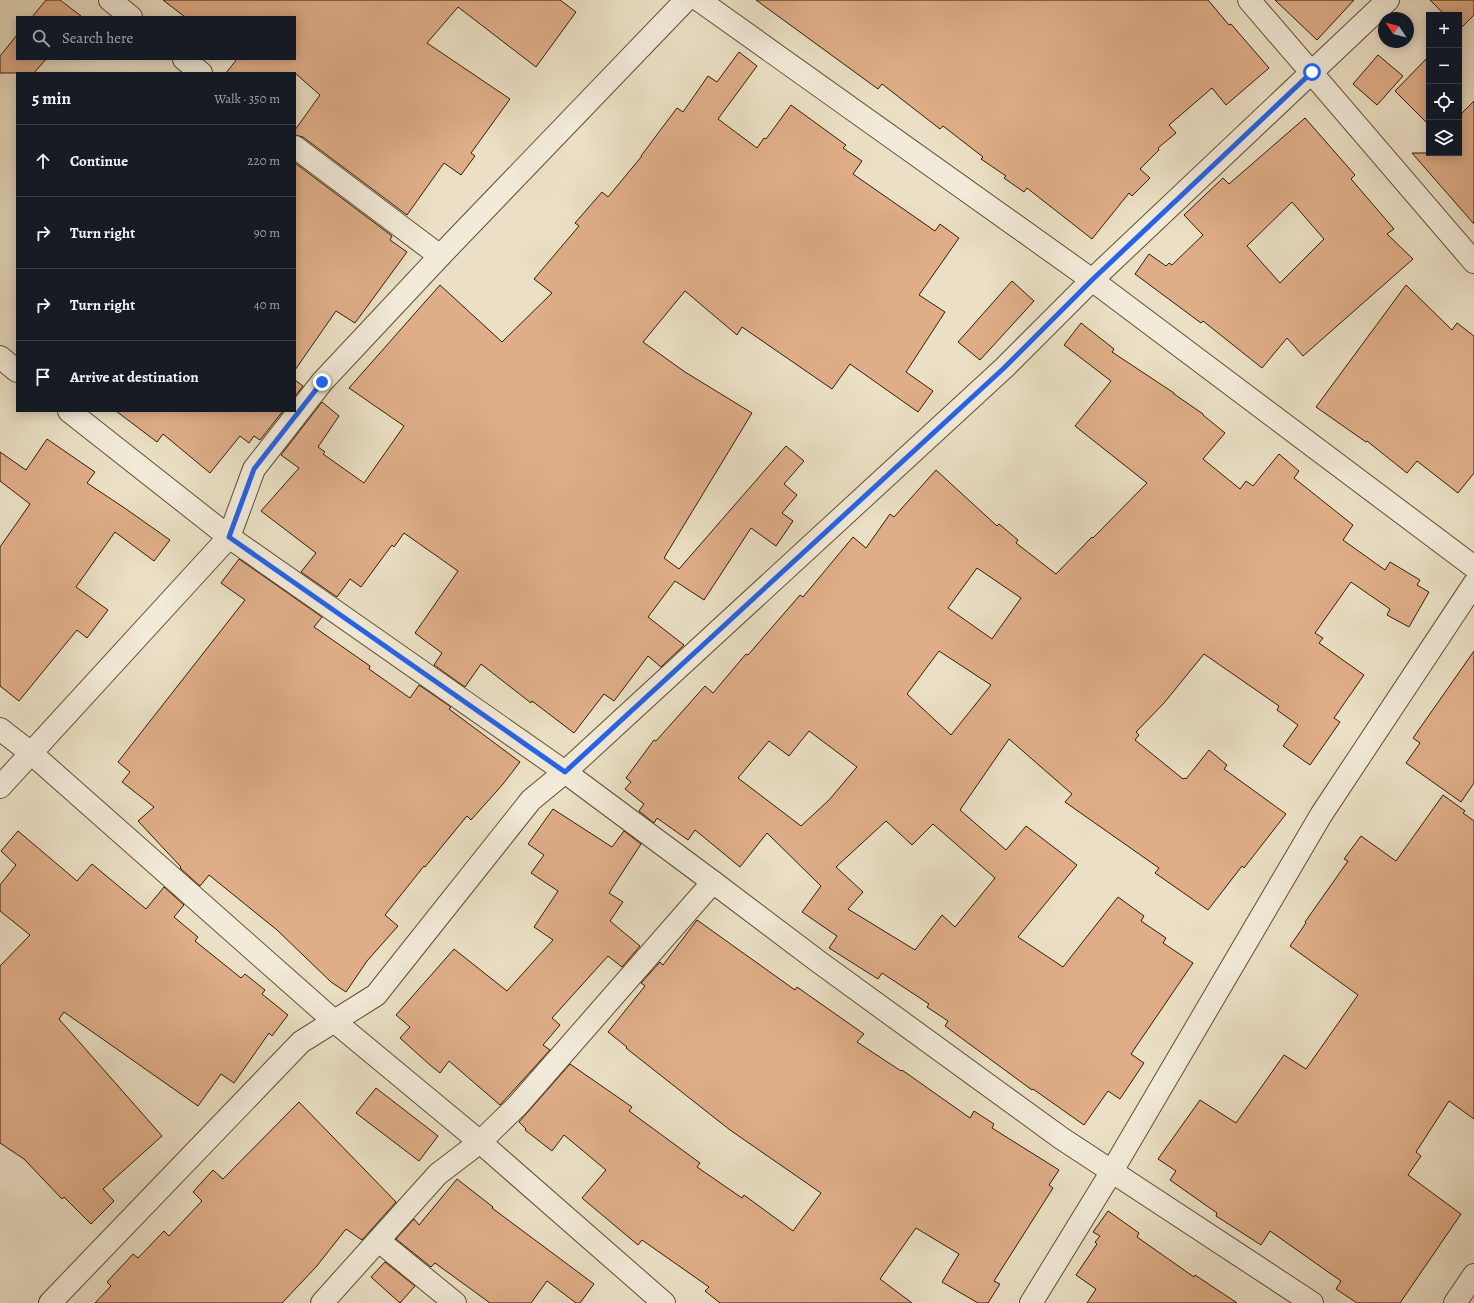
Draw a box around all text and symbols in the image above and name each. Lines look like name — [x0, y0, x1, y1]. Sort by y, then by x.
north arrow — [1378, 12, 1414, 48]
map controls — [1426, 12, 1462, 156]
button: + — [1426, 12, 1462, 48]
search box — [16, 16, 296, 60]
icon: search — [30, 27, 52, 49]
text: Search here — [62, 28, 133, 48]
button: − — [1426, 48, 1462, 84]
route start — [1303, 63, 1321, 81]
button: locate — [1426, 84, 1462, 120]
text: 5 min — [32, 87, 71, 110]
text: Walk · 350 m — [214, 90, 280, 107]
button: layers — [1426, 120, 1462, 156]
icon: ahead — [32, 150, 54, 172]
text: Continue — [70, 151, 128, 171]
text: 220 m — [247, 152, 280, 169]
icon: right — [32, 222, 54, 244]
text: Turn right — [70, 223, 135, 243]
text: 90 m — [254, 224, 280, 241]
icon: right — [32, 294, 54, 316]
text: Turn right — [70, 295, 135, 315]
text: 40 m — [254, 296, 280, 313]
icon: arrive — [32, 366, 54, 388]
text: Arrive at destination — [70, 367, 199, 387]
route end — [313, 373, 331, 391]

